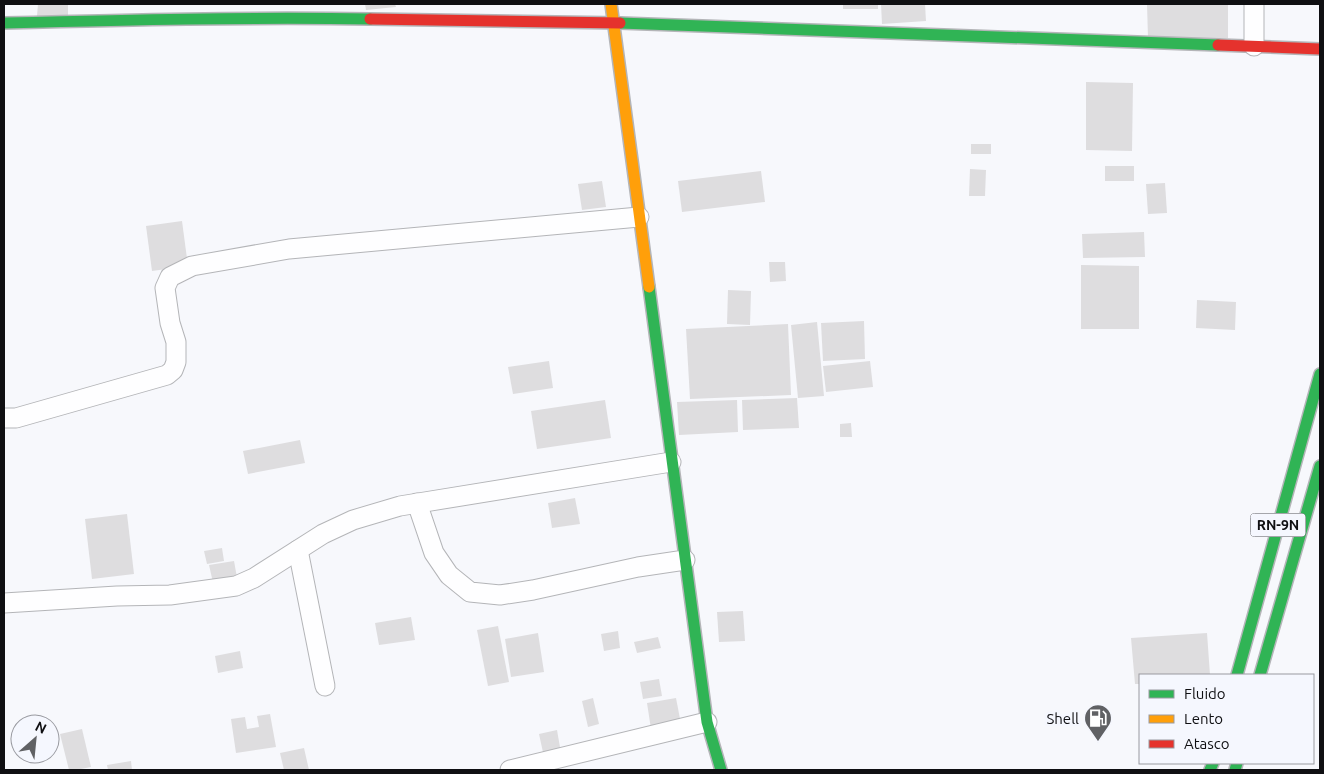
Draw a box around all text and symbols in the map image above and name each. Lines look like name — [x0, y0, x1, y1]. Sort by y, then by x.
road number: RN-9N — [1250, 514, 1306, 536]
legend — [1139, 674, 1314, 764]
text: Fluido — [1184, 685, 1226, 702]
fuel station icon: Shell — [1083, 703, 1113, 742]
place label: Shell — [1046, 710, 1079, 727]
text: Lento — [1184, 710, 1223, 727]
north arrow — [10, 714, 60, 764]
text: N — [33, 718, 49, 737]
text: Atasco — [1184, 735, 1230, 752]

